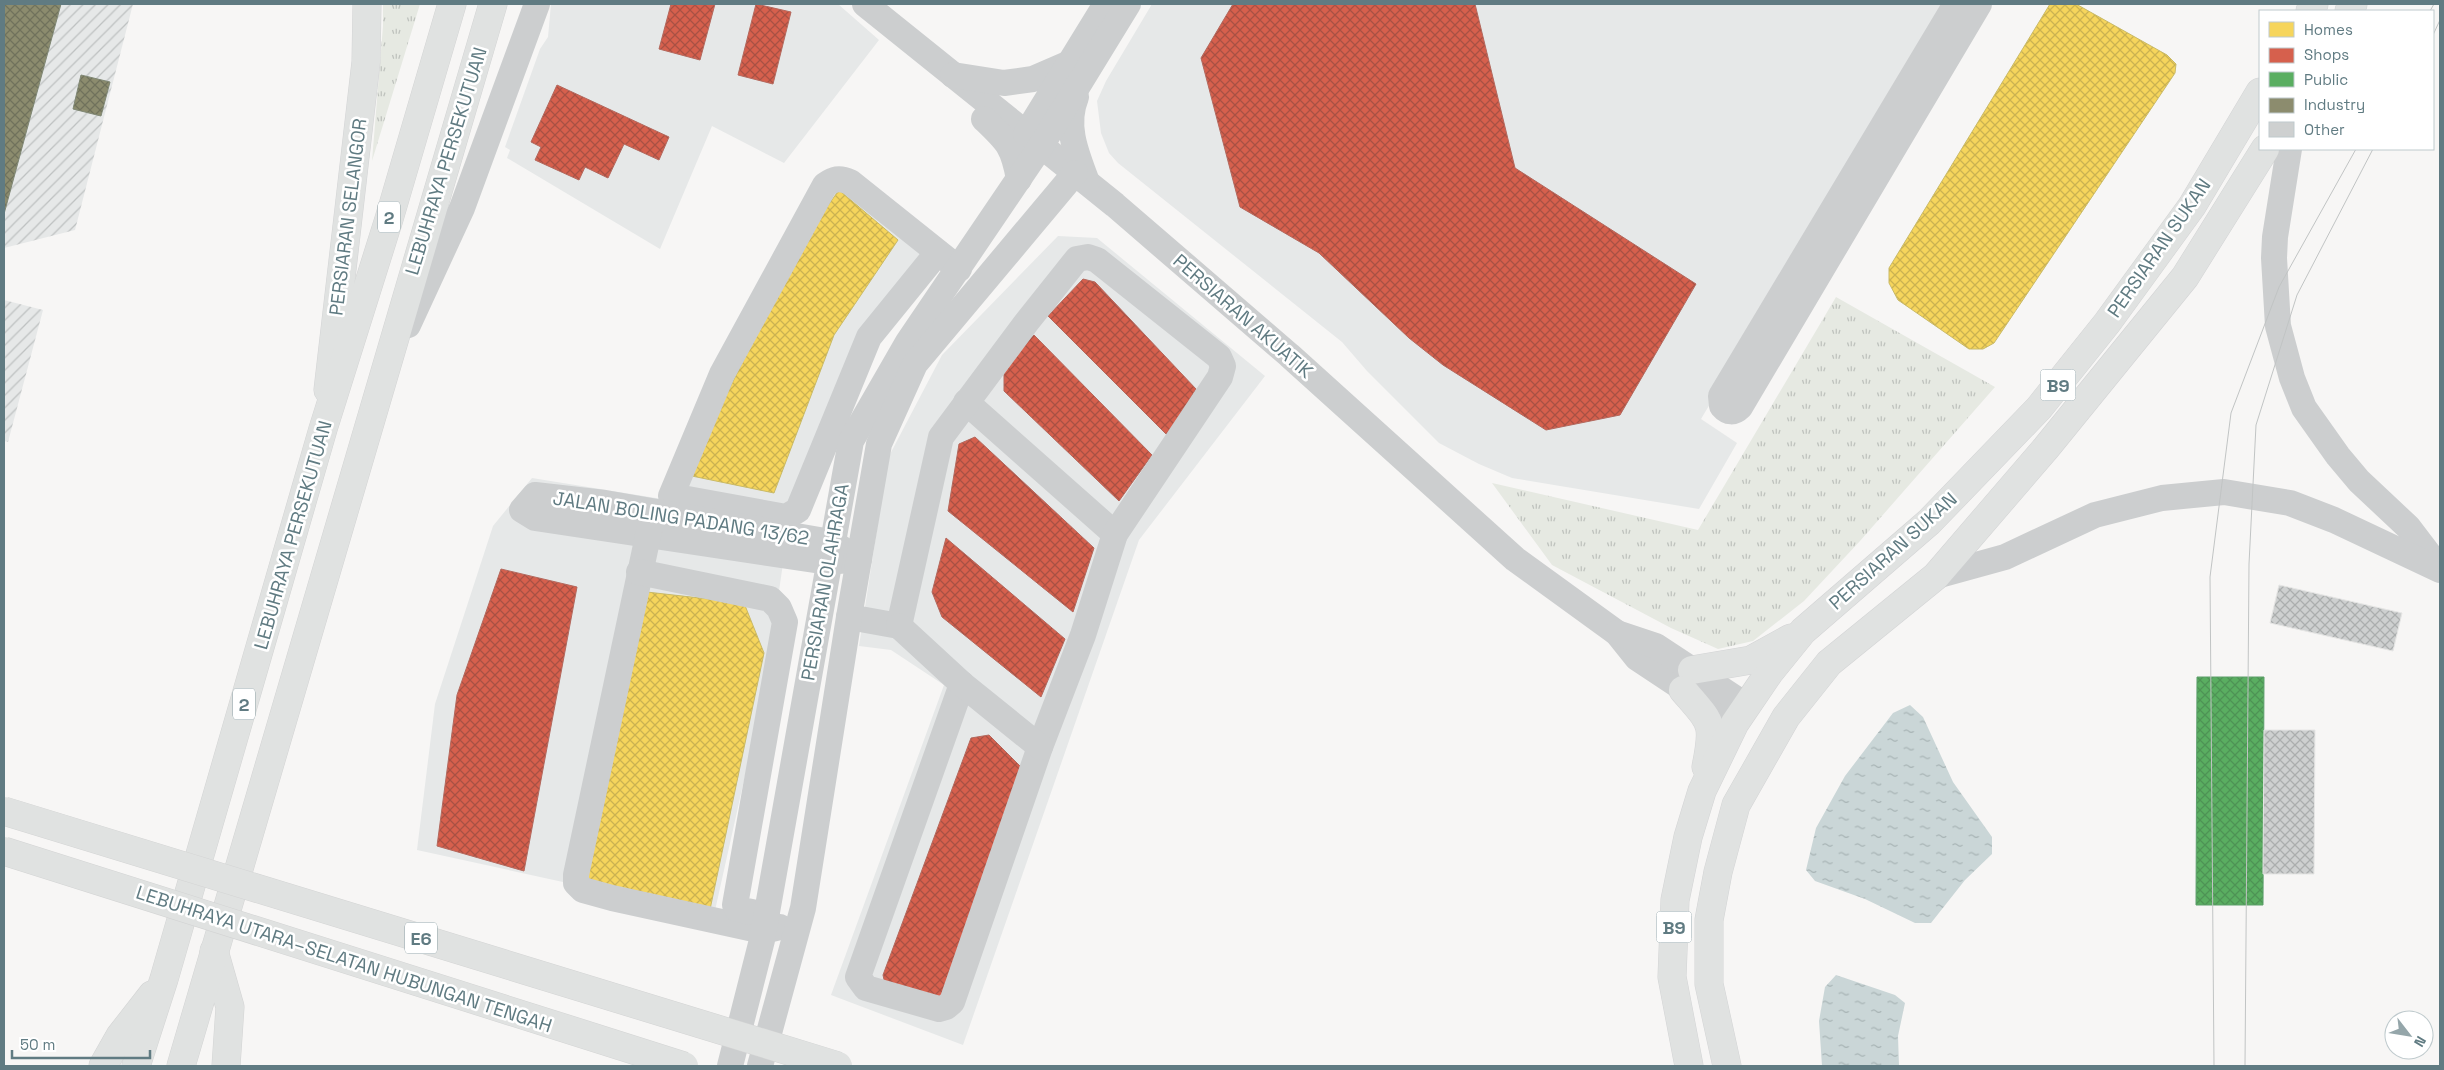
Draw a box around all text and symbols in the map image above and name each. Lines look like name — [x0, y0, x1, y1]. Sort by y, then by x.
legend — [2259, 10, 2434, 150]
text: Homes — [2304, 20, 2353, 39]
street label: LEBUHRAYA PERSEKUTUAN — [399, 44, 493, 278]
text: Shops — [2304, 45, 2349, 64]
text: Public — [2304, 70, 2348, 89]
text: Industry — [2304, 95, 2365, 114]
street label: PERSIARAN SELANGOR — [324, 117, 372, 317]
text: Other — [2304, 120, 2345, 139]
street label: PERSIARAN SUKAN — [2102, 174, 2216, 322]
road number: 2 — [378, 202, 400, 232]
street label: PERSIARAN AKUATIK — [1168, 248, 1318, 384]
road number: B9 — [2040, 370, 2076, 400]
street label: LEBUHRAYA PERSEKUTUAN — [248, 418, 338, 652]
street label: PERSIARAN OLAHRAGA — [795, 482, 855, 682]
street label: JALAN BOLING PADANG 13/62 — [551, 485, 811, 551]
street label: PERSIARAN SUKAN — [1824, 487, 1962, 615]
road number: 2 — [233, 689, 255, 720]
street label: LEBUHRAYA UTARA–SELATAN HUBUNGAN TENGAH — [133, 880, 555, 1038]
road number: B9 — [1656, 912, 1692, 942]
road number: E6 — [405, 922, 437, 954]
north arrow — [2384, 1010, 2434, 1060]
scale bar — [12, 1028, 150, 1060]
text: N — [2410, 1033, 2430, 1050]
text: 50 m — [20, 1035, 55, 1054]

